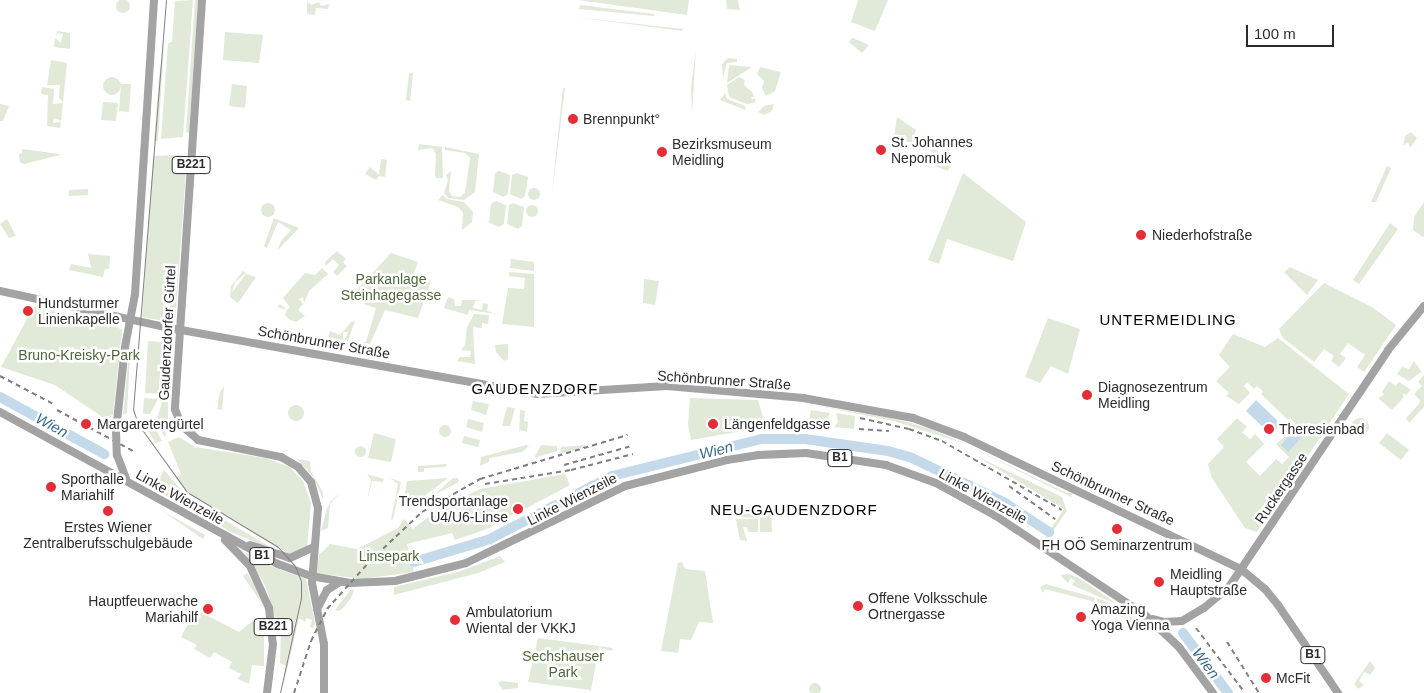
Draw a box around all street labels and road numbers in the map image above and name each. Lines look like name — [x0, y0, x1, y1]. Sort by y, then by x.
road number: B221 — [171, 156, 211, 174]
street label: Gaudenzdorfer Gürtel — [155, 265, 179, 401]
street label: Schönbrunner Straße — [257, 322, 391, 362]
street label: Schönbrunner Straße — [657, 367, 791, 393]
road number: B1 — [826, 448, 854, 468]
street label: Ruckergasse — [1251, 449, 1311, 527]
street label: Schönbrunner Straße — [1049, 457, 1177, 529]
street label: Linke Wienzeile — [936, 465, 1030, 527]
street label: Linke Wienzeile — [133, 466, 227, 528]
street label: Linke Wienzeile — [525, 469, 619, 529]
road number: B1 — [248, 546, 276, 566]
road number: B221 — [253, 618, 293, 636]
road number: B1 — [1299, 646, 1327, 664]

